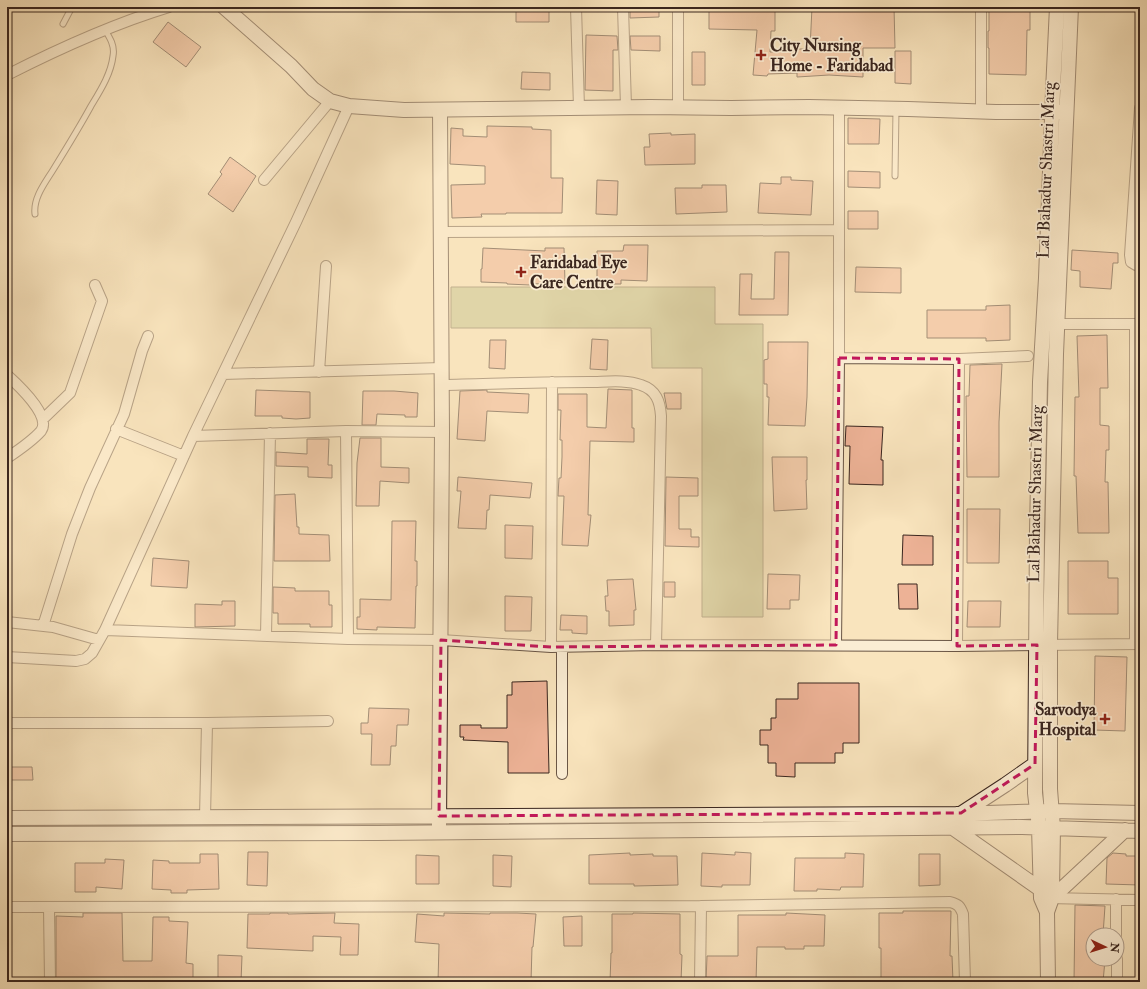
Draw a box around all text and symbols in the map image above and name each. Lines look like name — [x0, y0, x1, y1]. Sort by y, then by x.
place label: City Nursing Home - Faridabad — [770, 35, 894, 76]
marker: City Nursing Home - Faridabad — [755, 49, 767, 61]
street label: Lal Bahadur Shastri Marg — [1032, 80, 1060, 259]
place label: Faridabad Eye Care Centre — [530, 252, 628, 293]
marker: Faridabad Eye Care Centre — [515, 266, 527, 278]
street label: Lal Bahadur Shastri Marg — [1023, 404, 1047, 583]
place label: Sarvodya Hospital — [1035, 699, 1097, 741]
marker: Sarvodya Hospital — [1099, 713, 1111, 725]
north arrow — [1085, 927, 1125, 967]
text: N — [1108, 941, 1121, 954]

